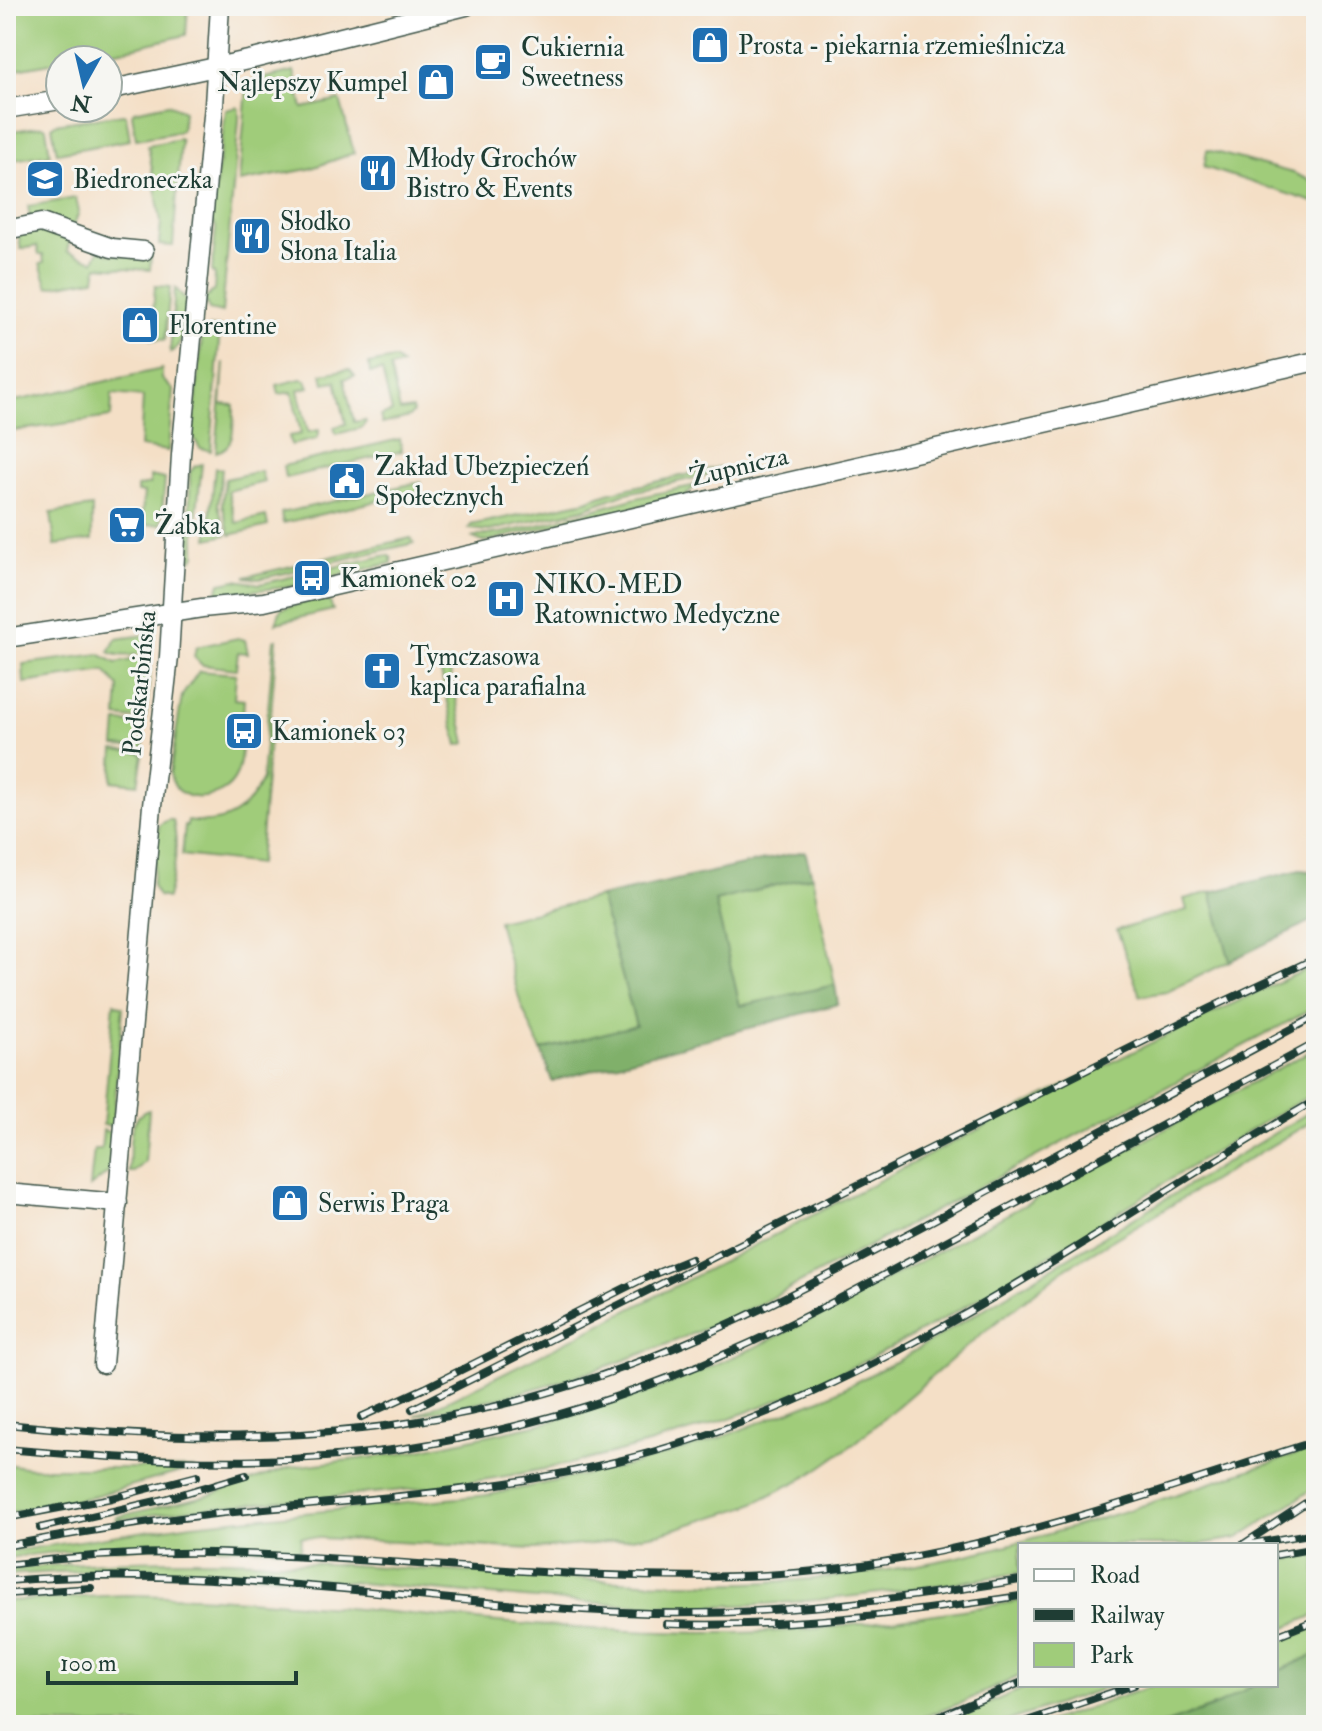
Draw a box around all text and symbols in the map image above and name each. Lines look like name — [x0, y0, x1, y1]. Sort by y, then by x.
shop icon: Prosta - piekarnia rzemieślnicza — [689, 24, 731, 66]
place label: Prosta - piekarnia rzemieślnicza — [738, 30, 1066, 63]
place label: Cukiernia Sweetness — [521, 32, 624, 94]
cafe icon: Cukiernia Sweetness — [472, 41, 514, 83]
north arrow — [44, 44, 124, 124]
shop icon: Najlepszy Kumpel — [415, 61, 457, 103]
place label: Najlepszy Kumpel — [218, 67, 408, 100]
text: N — [69, 88, 94, 118]
place label: Młody Grochów Bistro & Events — [406, 143, 577, 205]
restaurant icon: Młody Grochów Bistro & Events — [357, 152, 399, 194]
school or university icon: Biedroneczka — [24, 158, 66, 200]
place label: Biedroneczka — [73, 164, 213, 196]
place label: Słodko Słona Italia — [280, 206, 397, 268]
restaurant icon: Słodko Słona Italia — [231, 215, 273, 257]
shop icon: Florentine — [119, 304, 161, 346]
place label: Florentine — [168, 310, 277, 342]
street label: Żupnicza — [686, 438, 792, 495]
place label: Zakład Ubezpieczeń Społecznych — [375, 451, 589, 514]
public building icon: Zakład Ubezpieczeń Społecznych — [326, 460, 368, 502]
supermarket icon: Żabka — [106, 504, 148, 546]
place label: Żabka — [155, 508, 221, 542]
bus stop icon: Kamionek 02 — [291, 557, 333, 599]
place label: Kamionek 02 — [340, 563, 477, 595]
place label: NIKO-MED Ratownictwo Medyczne — [534, 569, 780, 631]
hospital icon: NIKO-MED Ratownictwo Medyczne — [485, 578, 527, 620]
street label: Podskarbińska — [116, 608, 164, 757]
place label: Tymczasowa kaplica parafialna — [410, 641, 586, 704]
church icon: Tymczasowa kaplica parafialna — [361, 650, 403, 692]
bus stop icon: Kamionek 03 — [223, 710, 265, 752]
place label: Kamionek 03 — [272, 716, 406, 748]
shop icon: Serwis Praga — [269, 1182, 311, 1224]
place label: Serwis Praga — [318, 1188, 449, 1220]
legend — [1018, 1543, 1278, 1687]
text: Road — [1090, 1560, 1140, 1591]
text: Railway — [1090, 1600, 1165, 1631]
scale bar — [48, 1635, 296, 1685]
text: Park — [1090, 1640, 1134, 1671]
text: 100 m — [60, 1648, 117, 1679]

